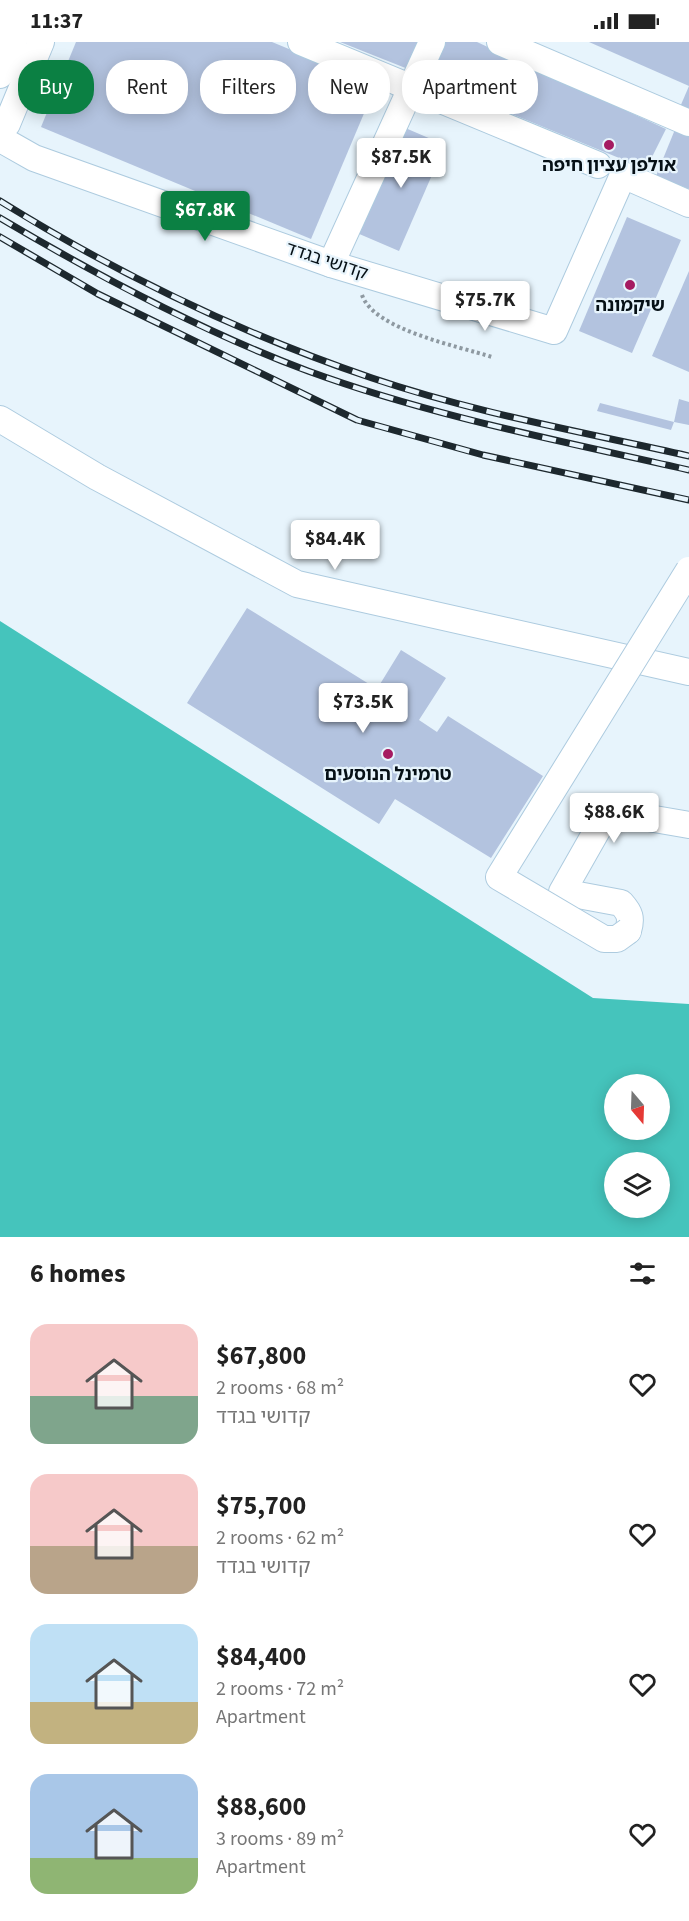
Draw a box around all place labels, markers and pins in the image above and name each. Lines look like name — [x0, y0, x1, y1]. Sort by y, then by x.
pin: $87.5K — [352, 138, 450, 189]
marker: אולפן עציון חיפה — [602, 138, 616, 152]
place label: אולפן עציון חיפה — [542, 153, 676, 178]
pin: $67.8K — [156, 191, 254, 242]
marker: שיקמונה — [623, 278, 637, 292]
pin: $75.7K — [436, 281, 534, 332]
place label: שיקמונה — [595, 293, 665, 318]
pin: $84.4K — [286, 520, 384, 571]
pin: $73.5K — [314, 683, 412, 734]
marker: טרמינל הנוסעים — [381, 747, 395, 761]
place label: טרמינל הנוסעים — [324, 762, 452, 787]
pin: $88.6K — [565, 793, 663, 844]

